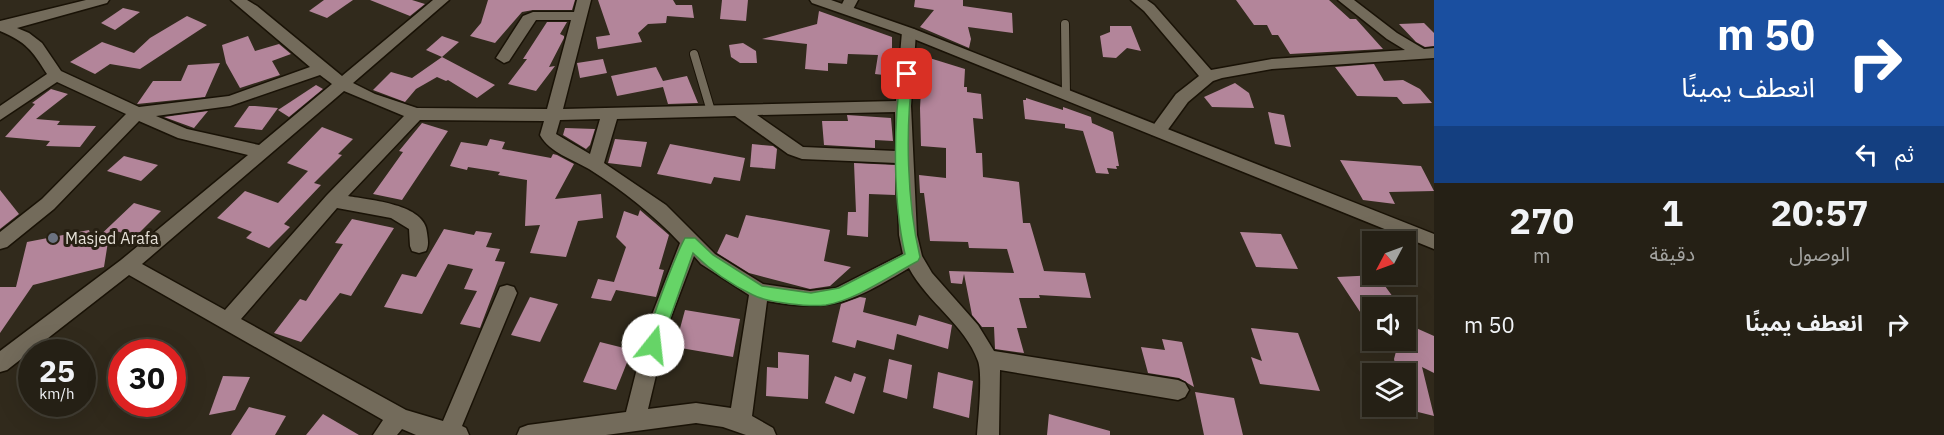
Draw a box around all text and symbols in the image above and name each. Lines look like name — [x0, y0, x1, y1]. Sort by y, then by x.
text: 50 m — [1717, 7, 1815, 62]
icon: right — [1836, 24, 1914, 102]
pin — [881, 48, 932, 99]
icon: arrive — [890, 57, 923, 90]
text: انعطف يمينًا — [1681, 69, 1815, 104]
icon: left — [1850, 138, 1883, 171]
text: ثم — [1895, 139, 1914, 168]
text: 1 — [1661, 189, 1683, 236]
text: 20:57 — [1770, 189, 1869, 236]
text: 270 — [1509, 197, 1574, 244]
place label: Masjed Arafa — [65, 228, 159, 248]
marker: Masjed Arafa — [46, 231, 60, 245]
north arrow — [1362, 231, 1416, 285]
map controls — [1362, 231, 1416, 417]
text: دقيقة — [1650, 240, 1695, 267]
text: الوصول — [1789, 240, 1850, 267]
text: m — [1533, 242, 1551, 269]
button: sound — [1362, 297, 1416, 351]
text: انعطف يمينًا — [1745, 308, 1863, 337]
icon: right — [1881, 308, 1914, 341]
text: 50 m — [1464, 310, 1515, 339]
position arrow — [621, 313, 685, 377]
speed limit sign: 30 — [108, 339, 186, 417]
text: 25 — [39, 351, 75, 390]
button: layers — [1362, 363, 1416, 417]
text: km/h — [39, 384, 75, 403]

